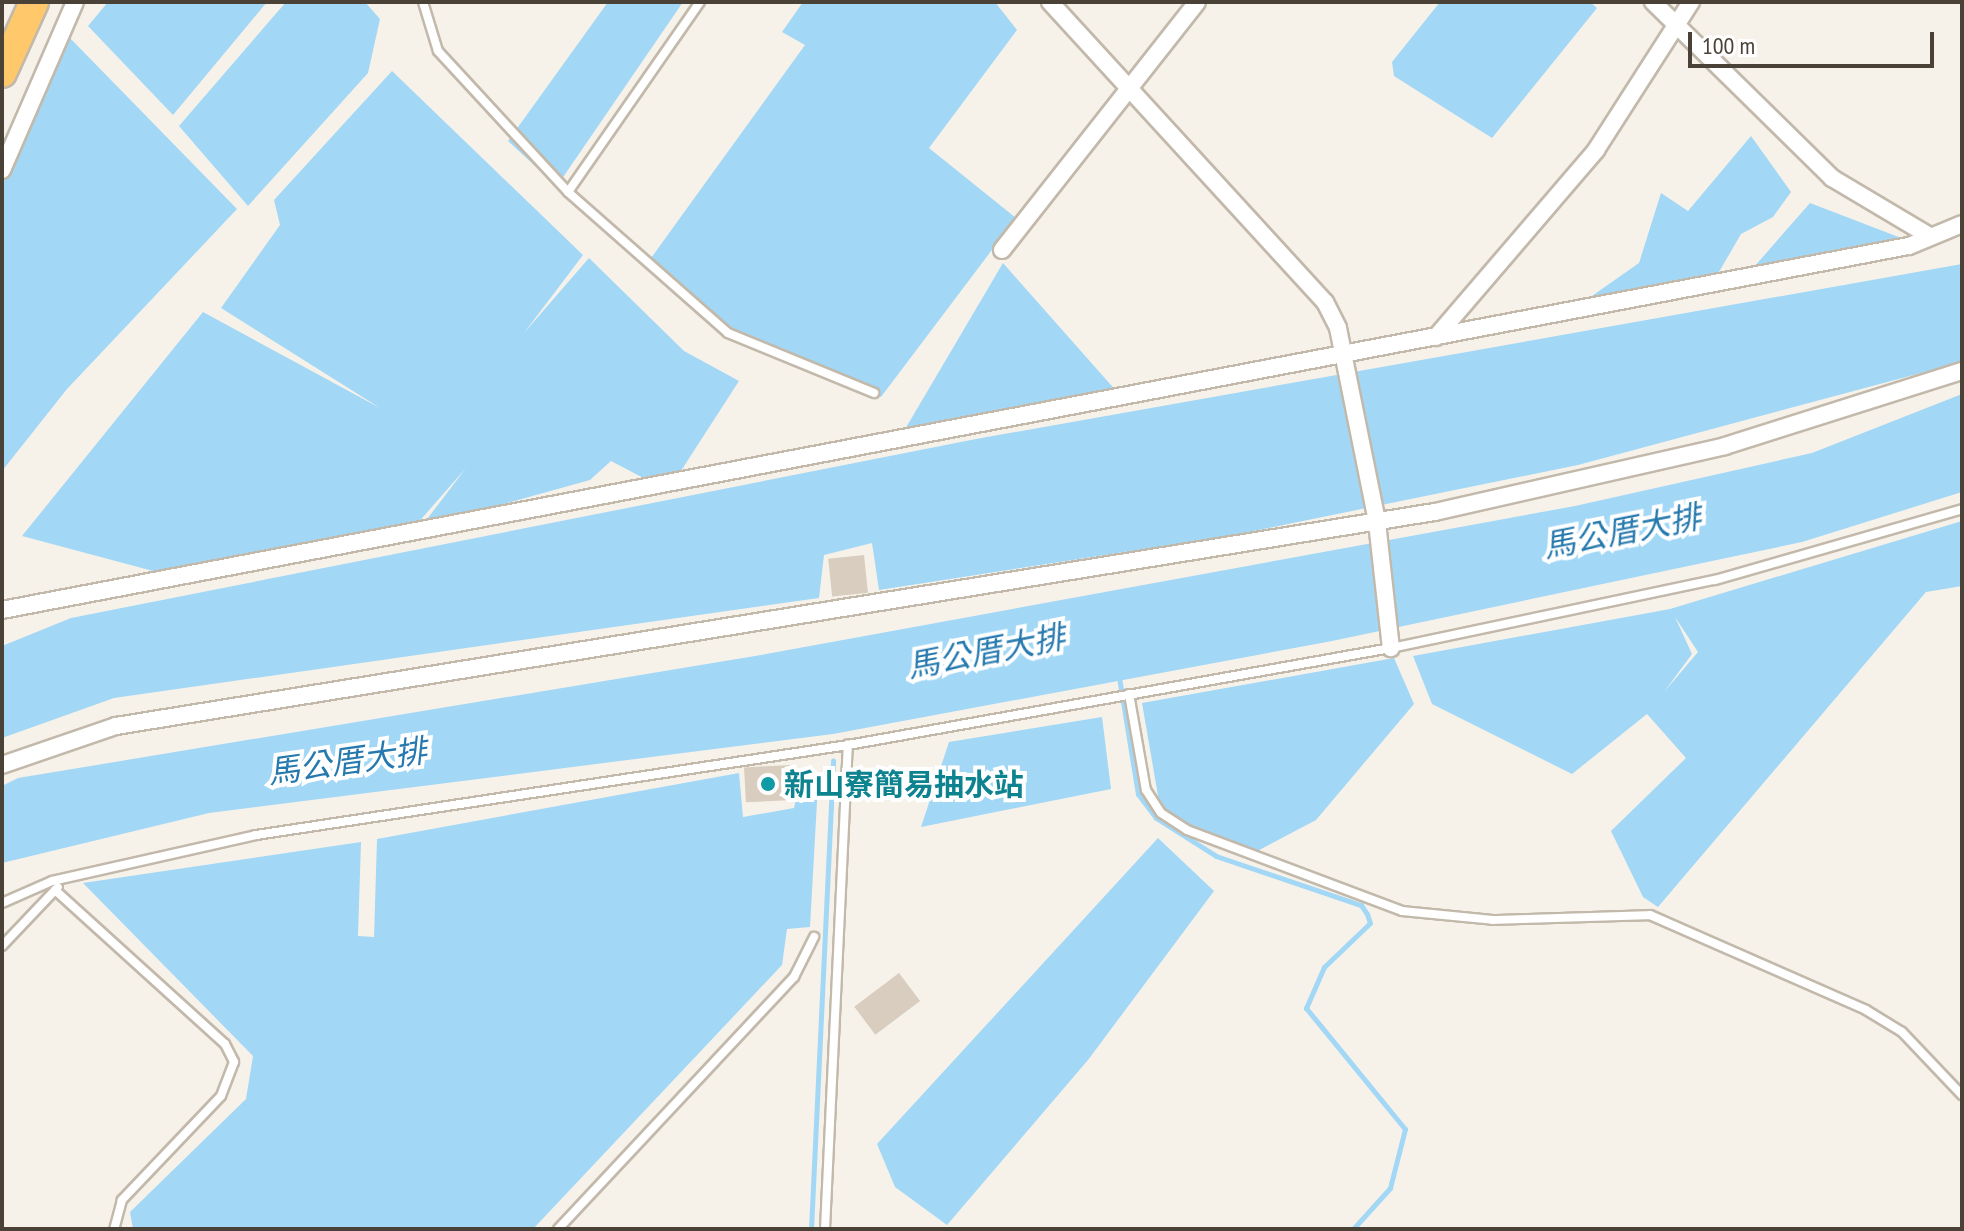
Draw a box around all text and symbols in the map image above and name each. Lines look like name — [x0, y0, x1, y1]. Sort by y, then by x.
scale bar — [1692, 16, 1938, 66]
text: 100 m — [1702, 30, 1755, 61]
water label: 馬公厝大排 — [1540, 497, 1704, 565]
water label: 馬公厝大排 — [904, 617, 1068, 685]
water label: 馬公厝大排 — [265, 731, 429, 791]
place label: 新山寮簡易抽水站 — [784, 766, 1024, 802]
marker: 新山寮簡易抽水站 — [759, 775, 777, 793]

